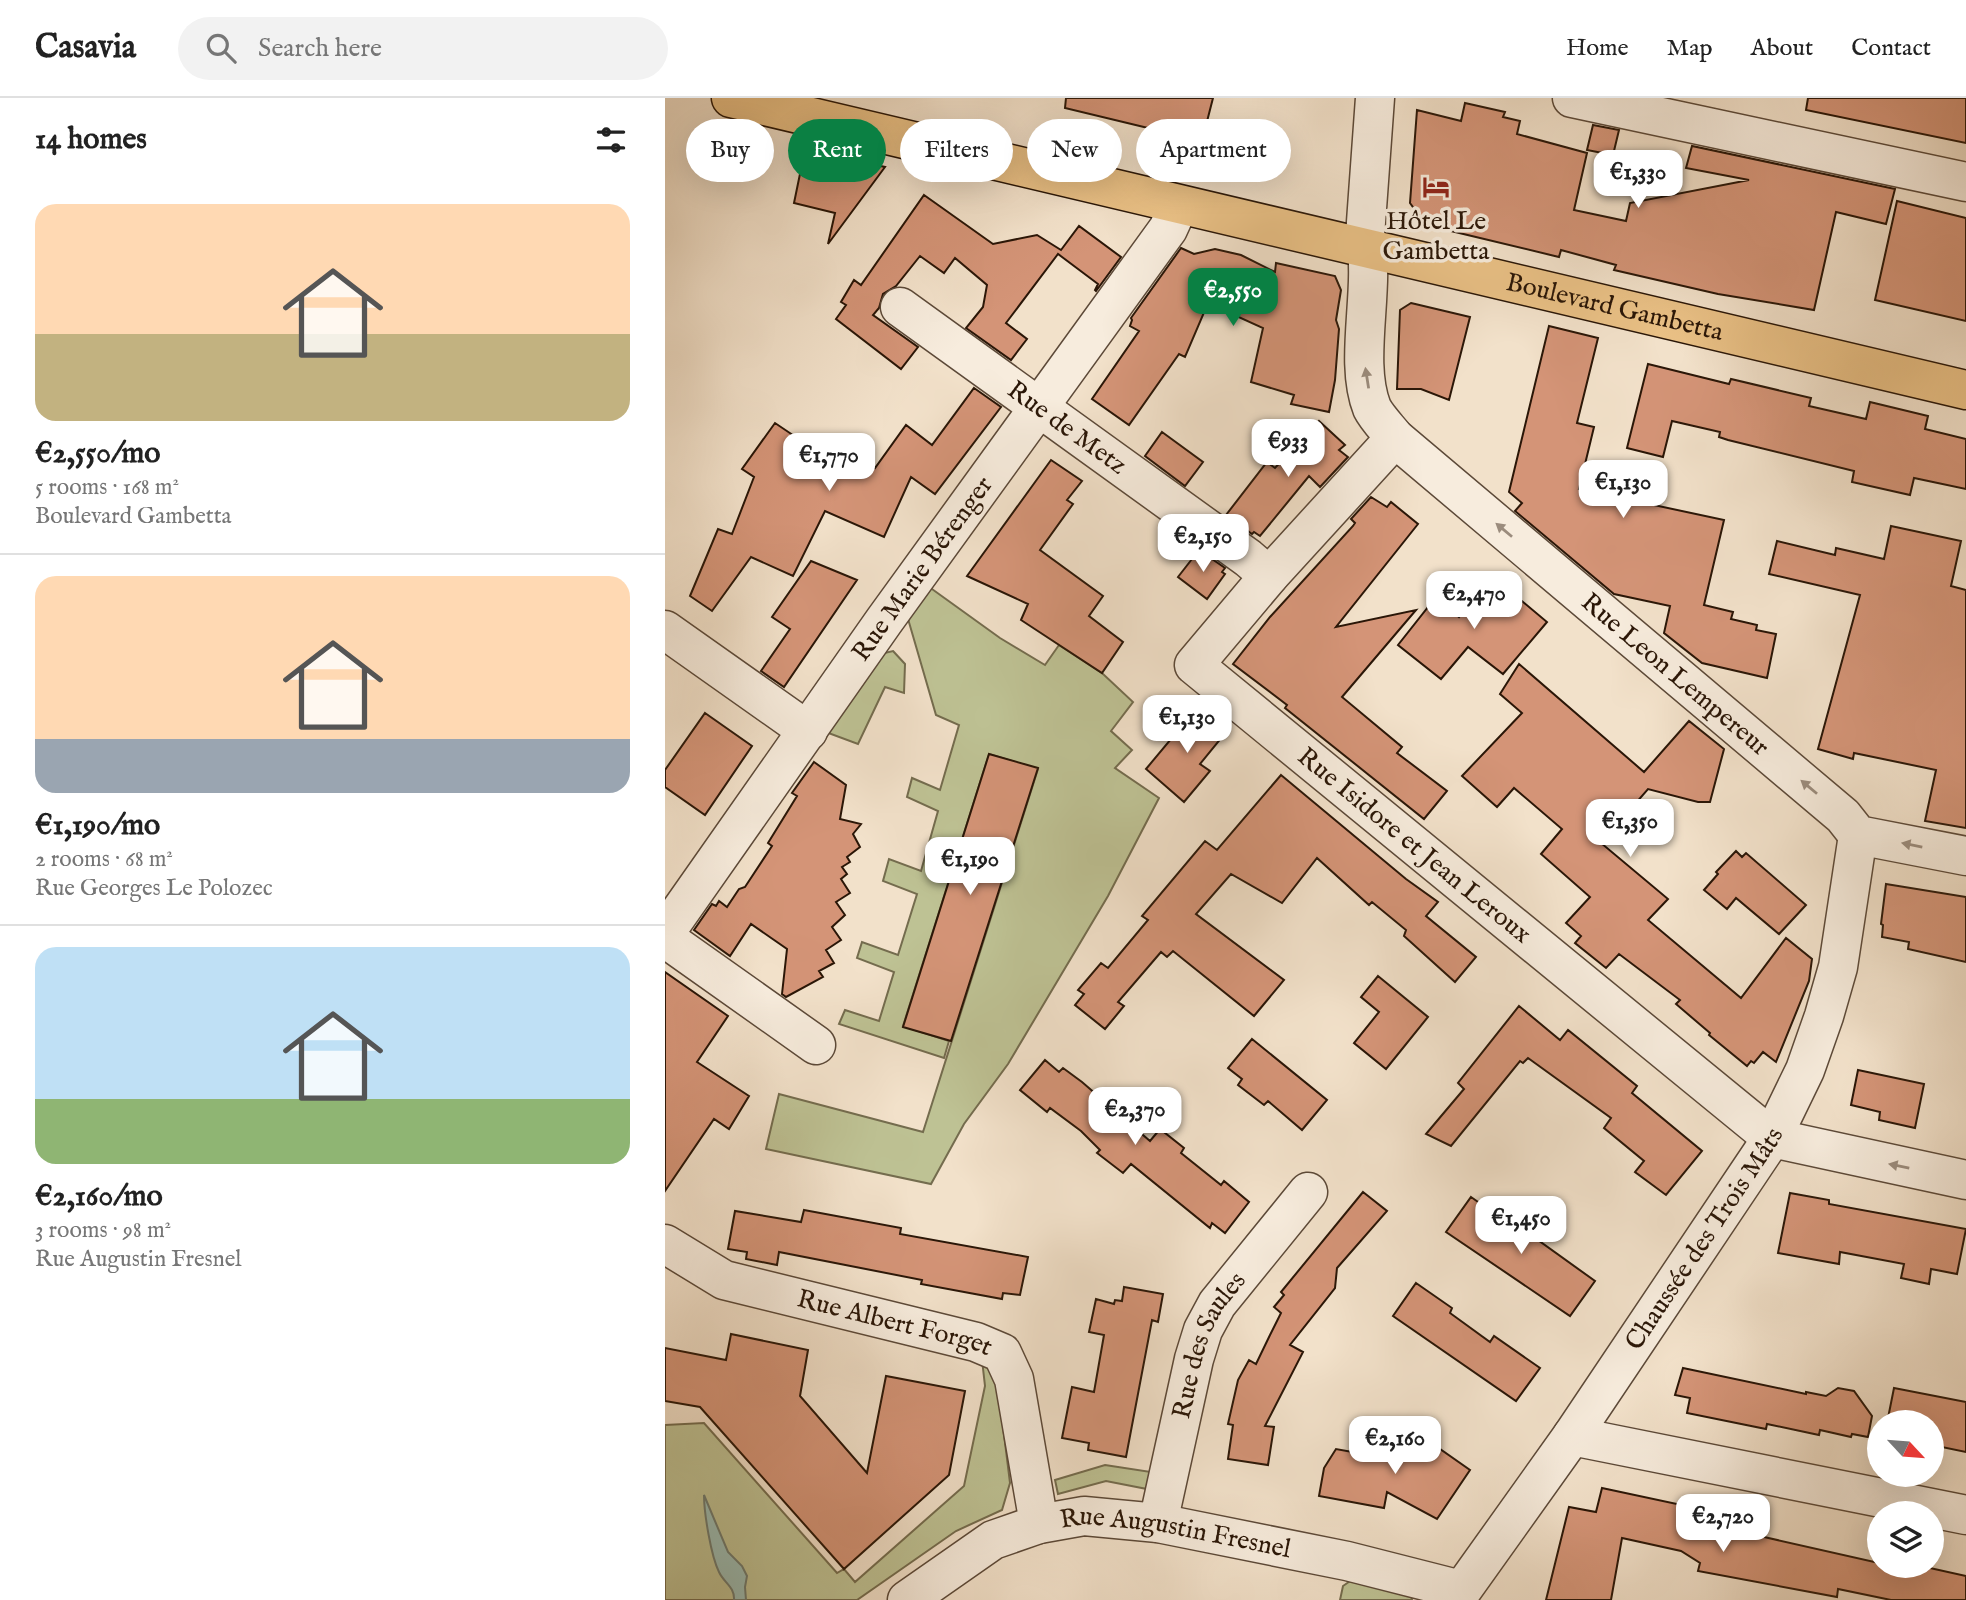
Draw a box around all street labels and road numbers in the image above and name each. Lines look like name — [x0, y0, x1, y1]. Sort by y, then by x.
street label: Boulevard Gambetta — [1503, 265, 1727, 349]
street label: Rue de Metz — [1001, 373, 1133, 482]
street label: Rue Marie Bérenger — [844, 469, 1000, 668]
street label: Rue Leon Lempereur — [1574, 586, 1776, 763]
street label: Rue Isidore et Jean Leroux — [1291, 740, 1538, 951]
street label: Chaussée des Trois Mâts — [1618, 1122, 1791, 1357]
street label: Rue des Saules — [1165, 1265, 1253, 1422]
street label: Rue Albert Forget — [794, 1282, 998, 1364]
street label: Rue Augustin Fresnel — [1057, 1499, 1295, 1566]

